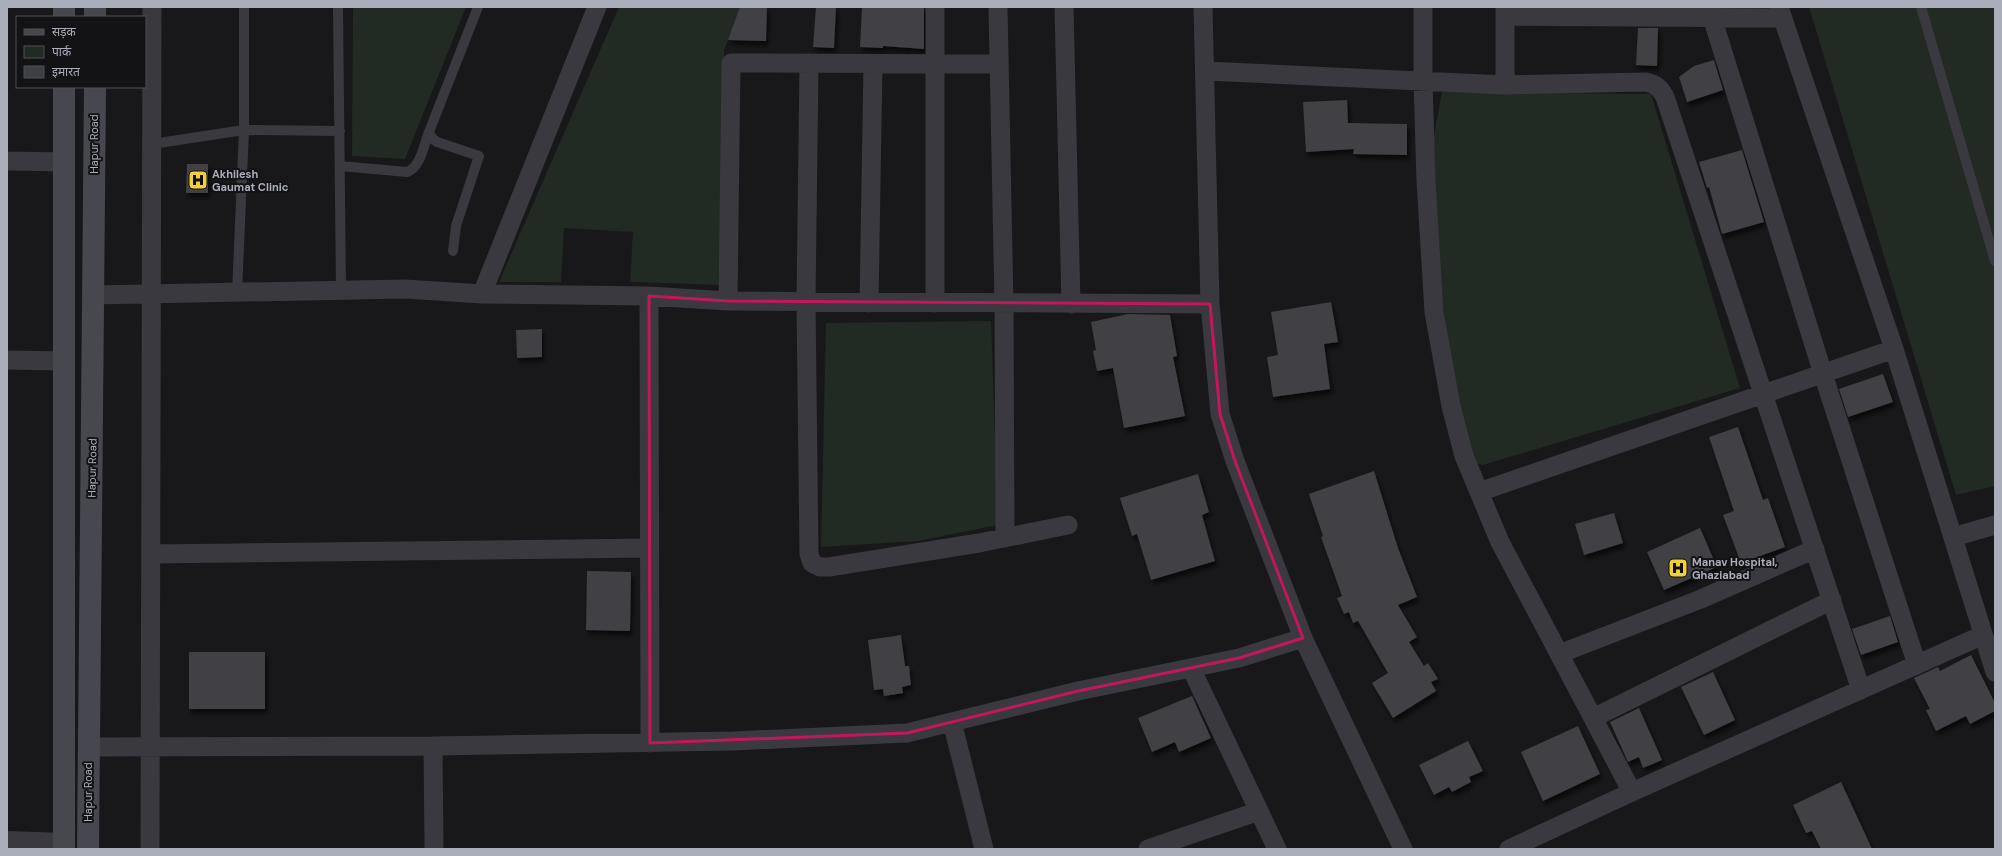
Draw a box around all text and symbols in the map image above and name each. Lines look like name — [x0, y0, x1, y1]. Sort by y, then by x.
legend — [16, 16, 146, 88]
text: सड़क — [52, 24, 77, 40]
text: पार्क — [52, 44, 72, 60]
text: इमारत — [52, 64, 81, 80]
street label: Hapur Road — [87, 114, 101, 174]
place label: Akhilesh Gaumat Clinic — [212, 167, 289, 194]
hospital icon: Akhilesh Gaumat Clinic — [187, 169, 209, 191]
street label: Hapur Road — [84, 438, 100, 498]
place label: Manav Hospital, Ghaziabad — [1692, 555, 1778, 582]
hospital icon: Manav Hospital, Ghaziabad — [1667, 557, 1689, 579]
street label: Hapur Road — [81, 762, 95, 822]

